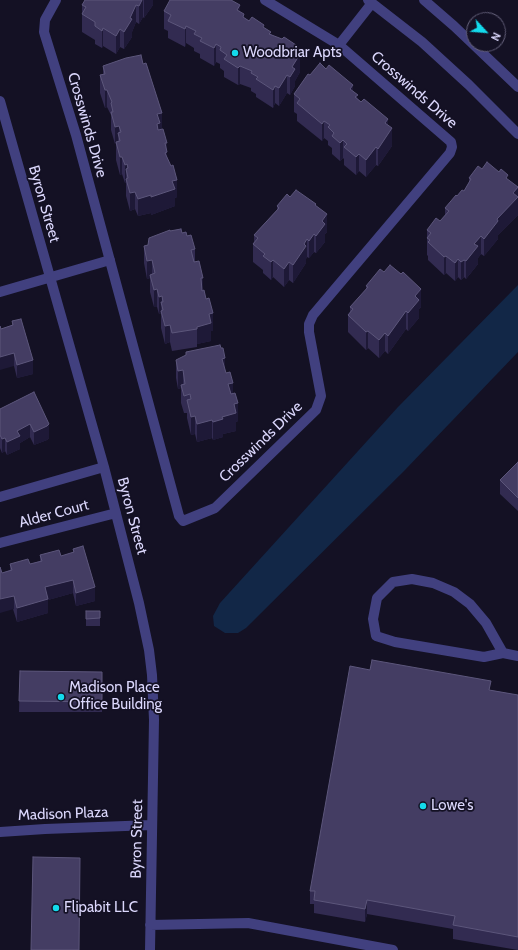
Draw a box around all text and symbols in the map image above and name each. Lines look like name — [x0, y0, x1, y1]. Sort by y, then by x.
north arrow — [466, 12, 506, 52]
text: N — [488, 30, 504, 43]
place label: Woodbriar Apts — [243, 44, 342, 62]
marker: Woodbriar Apts — [230, 48, 240, 58]
street label: Crosswinds Drive — [367, 48, 461, 132]
street label: Crosswinds Drive — [63, 70, 111, 180]
street label: Byron Street — [24, 163, 64, 245]
street label: Crosswinds Drive — [216, 398, 306, 486]
street label: Byron Street — [113, 475, 151, 557]
street label: Alder Court — [17, 496, 91, 532]
place label: Madison Place Office Building — [69, 679, 162, 714]
marker: Madison Place Office Building — [56, 692, 66, 702]
place label: Lowe's — [431, 797, 473, 815]
street label: Byron Street — [127, 799, 147, 879]
marker: Lowe's — [418, 801, 428, 811]
street label: Madison Plaza — [17, 803, 109, 825]
place label: Flipabit LLC — [64, 899, 138, 917]
marker: Flipabit LLC — [51, 903, 61, 913]

